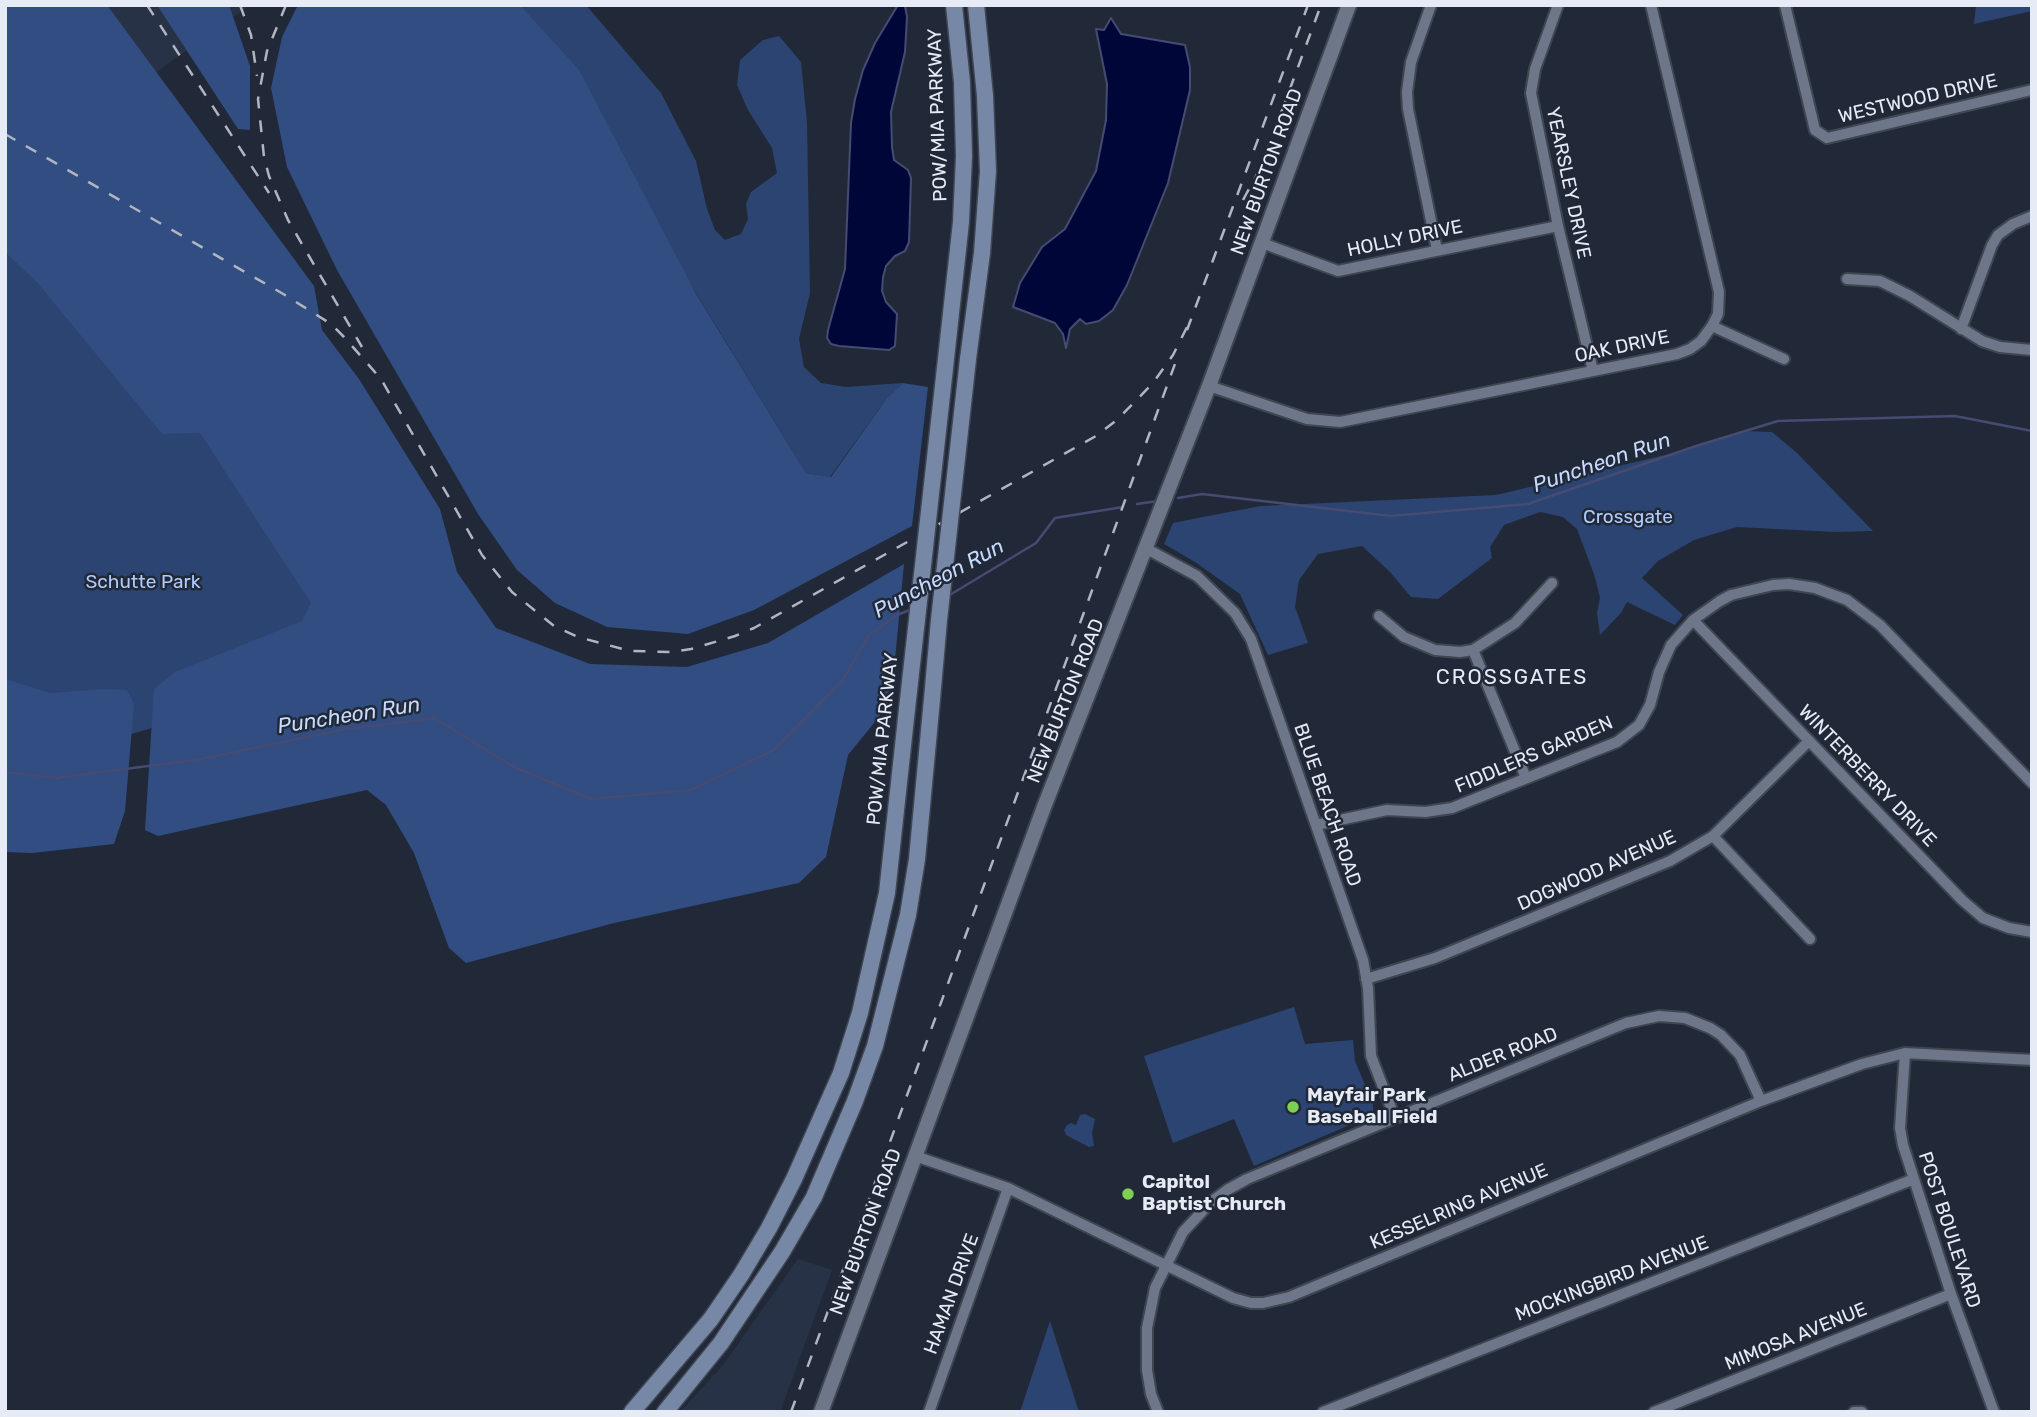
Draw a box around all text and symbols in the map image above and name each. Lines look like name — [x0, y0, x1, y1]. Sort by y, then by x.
street label: POW/MIA PARKWAY — [924, 28, 952, 202]
street label: WESTWOOD DRIVE — [1836, 70, 2000, 128]
street label: NEW BURTON ROAD — [1226, 86, 1308, 258]
street label: YEARSLEY DRIVE — [1541, 105, 1595, 261]
street label: HOLLY DRIVE — [1345, 216, 1465, 262]
street label: OAK DRIVE — [1573, 326, 1671, 368]
water label: Puncheon Run — [1530, 428, 1674, 498]
park label: Crossgate — [1583, 507, 1673, 529]
water label: Puncheon Run — [869, 534, 1009, 624]
park label: Schutte Park — [86, 572, 200, 594]
street label: NEW BURTON ROAD — [1023, 616, 1109, 786]
street label: POW/MIA PARKWAY — [863, 652, 903, 826]
district label: CROSSGATES — [1437, 665, 1587, 691]
water label: Puncheon Run — [276, 692, 422, 740]
street label: WINTERBERRY DRIVE — [1793, 700, 1941, 852]
street label: FIDDLERS GARDEN — [1452, 711, 1616, 799]
street label: BLUE BEACH ROAD — [1288, 720, 1366, 890]
street label: DOGWOOD AVENUE — [1514, 826, 1680, 916]
street label: ALDER ROAD — [1445, 1023, 1561, 1087]
place label: Mayfair Park Baseball Field — [1307, 1085, 1437, 1129]
marker: Mayfair Park Baseball Field — [1285, 1099, 1301, 1115]
street label: NEW BURTON ROAD — [825, 1146, 907, 1318]
street label: POST BOULEVARD — [1913, 1149, 1985, 1311]
street label: KESSELRING AVENUE — [1367, 1159, 1551, 1255]
place label: Capitol Baptist Church — [1142, 1172, 1286, 1216]
marker: Capitol Baptist Church — [1120, 1186, 1136, 1202]
street label: HAMAN DRIVE — [920, 1231, 984, 1357]
street label: MOCKINGBIRD AVENUE — [1512, 1232, 1712, 1326]
street label: MIMOSA AVENUE — [1722, 1298, 1870, 1376]

